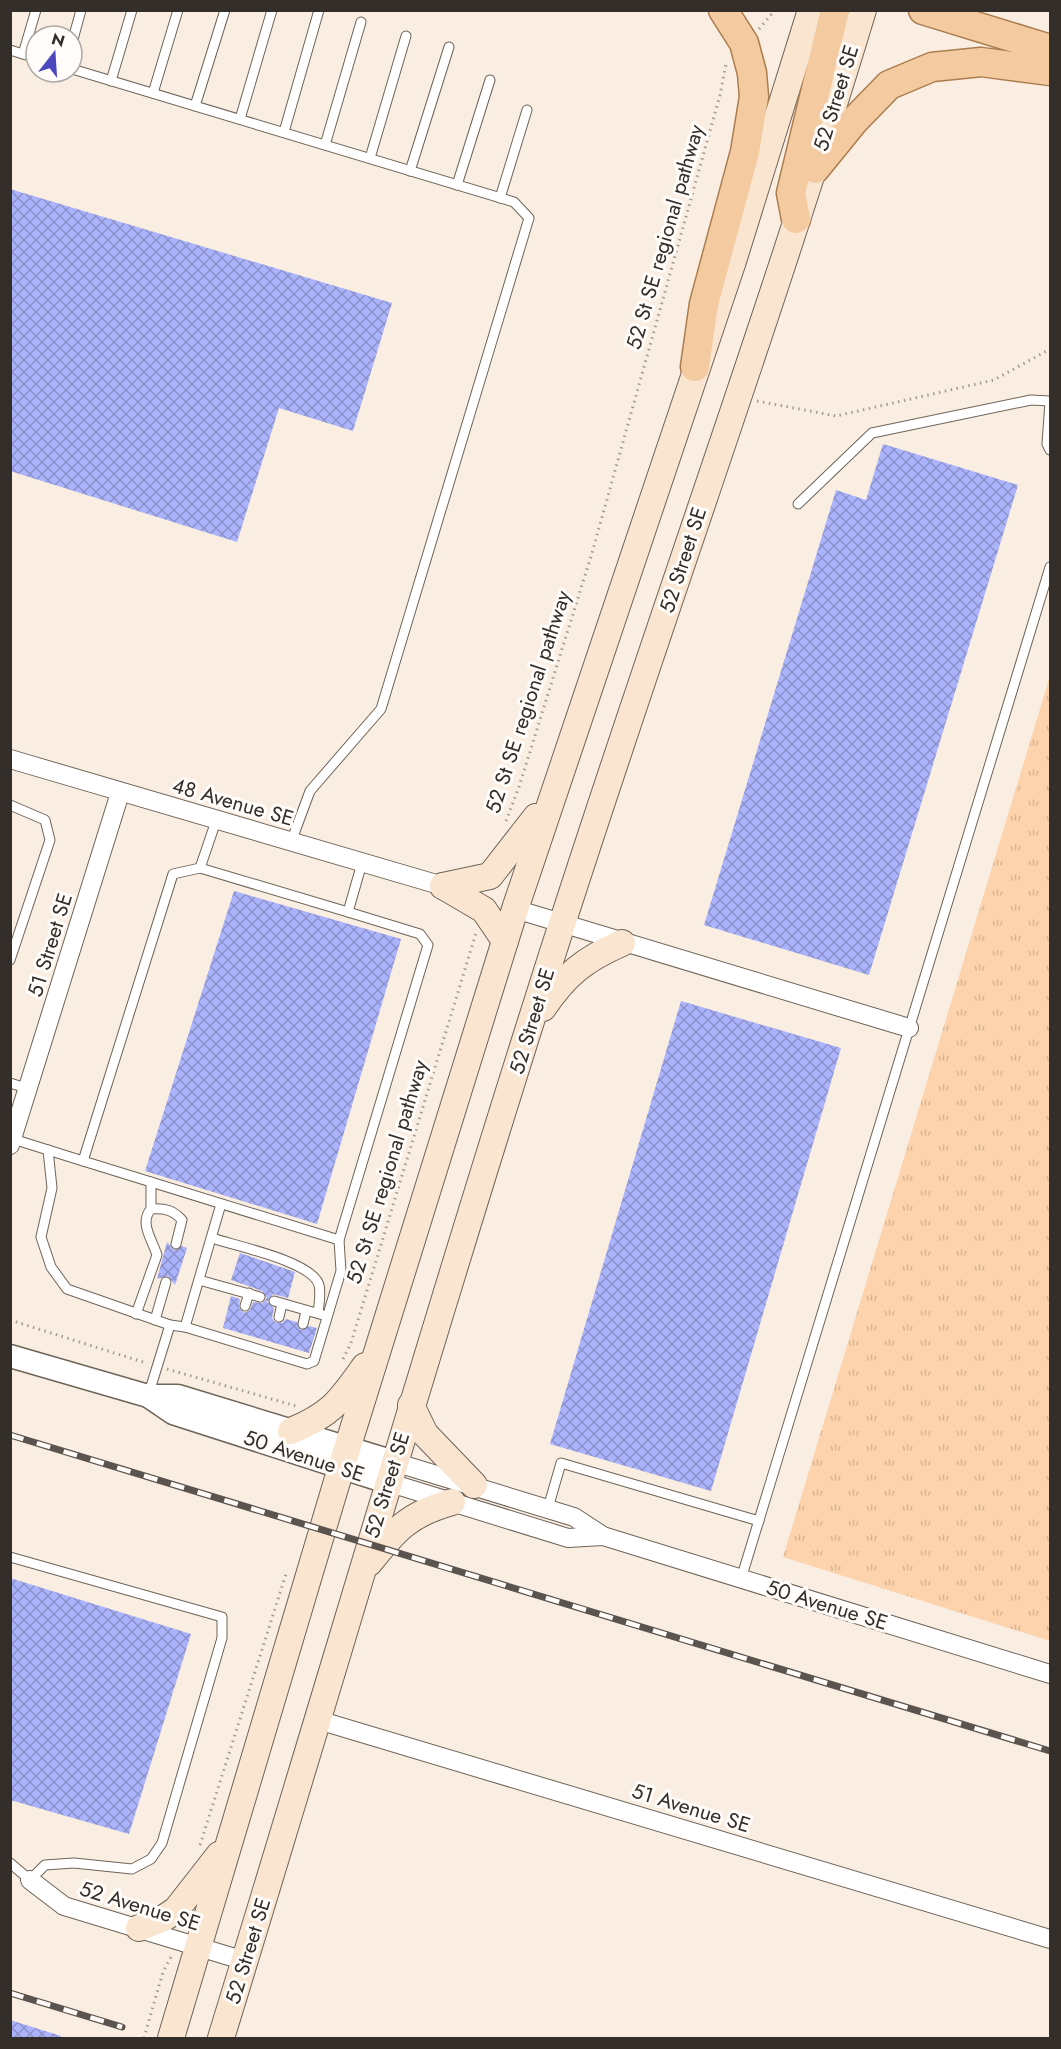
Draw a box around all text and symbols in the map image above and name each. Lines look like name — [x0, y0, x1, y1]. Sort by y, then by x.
north arrow — [24, 24, 84, 84]
text: N — [49, 27, 68, 53]
street label: 52 Street SE — [806, 41, 866, 155]
street label: 52 St SE regional pathway — [619, 120, 712, 353]
street label: 52 Street SE — [652, 503, 714, 617]
street label: 52 St SE regional pathway — [478, 586, 578, 817]
street label: 48 Avenue SE — [169, 770, 297, 834]
street label: 51 Street SE — [20, 889, 80, 1001]
street label: 52 Street SE — [502, 964, 562, 1078]
street label: 52 St SE regional pathway — [339, 1056, 436, 1288]
street label: 50 Avenue SE — [240, 1422, 368, 1490]
street label: 52 Street SE — [357, 1428, 417, 1542]
street label: 50 Avenue SE — [763, 1572, 891, 1638]
street label: 51 Avenue SE — [628, 1776, 754, 1840]
street label: 52 Avenue SE — [76, 1873, 204, 1939]
street label: 52 Street SE — [218, 1894, 278, 2008]

